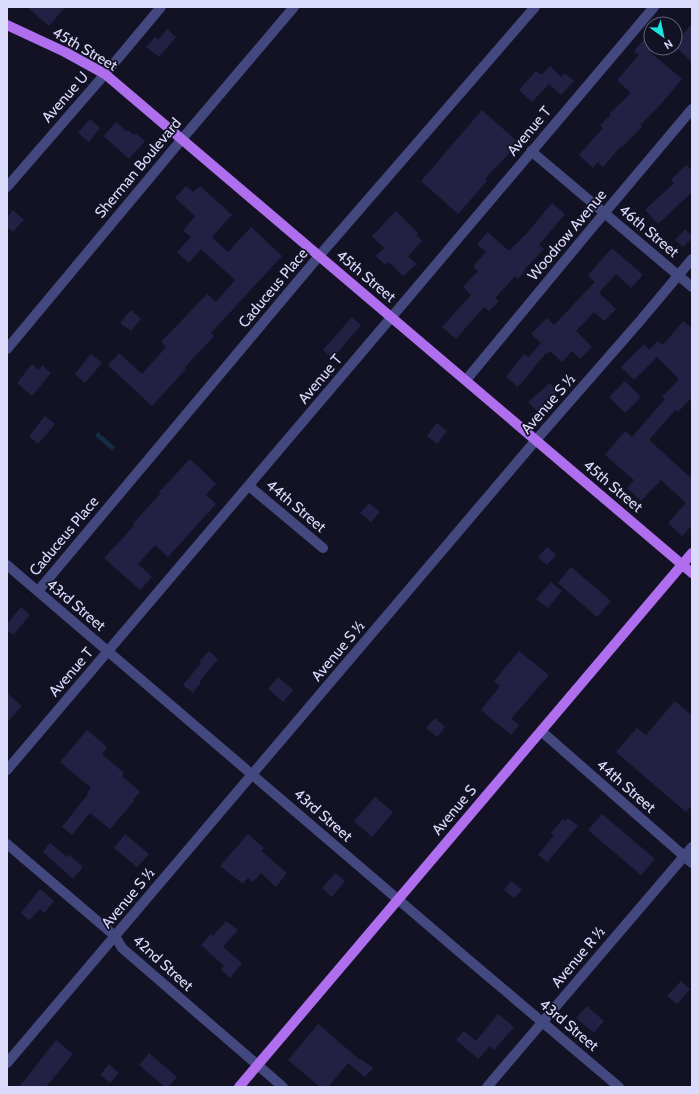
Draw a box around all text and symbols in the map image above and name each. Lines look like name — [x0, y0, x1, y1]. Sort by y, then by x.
north arrow — [643, 16, 683, 56]
street label: 45th Street — [49, 23, 121, 75]
text: N — [661, 36, 676, 52]
street label: Avenue U — [38, 68, 92, 126]
street label: Avenue T — [503, 103, 555, 159]
street label: Sherman Boulevard — [91, 114, 185, 222]
street label: Woodrow Avenue — [524, 186, 610, 284]
street label: 46th Street — [616, 201, 682, 261]
street label: Caduceus Place — [235, 244, 312, 331]
street label: 45th Street — [333, 246, 399, 306]
street label: Avenue T — [294, 351, 346, 407]
street label: Avenue S ½ — [517, 370, 579, 438]
street label: 45th Street — [580, 456, 646, 516]
street label: 44th Street — [262, 476, 330, 536]
street label: Caduceus Place — [26, 492, 103, 579]
street label: 43rd Street — [43, 575, 109, 635]
street label: Avenue S ½ — [308, 617, 368, 685]
street label: Avenue T — [45, 644, 97, 700]
street label: 44th Street — [593, 755, 659, 817]
street label: Avenue S — [428, 781, 480, 839]
street label: 43rd Street — [290, 785, 356, 845]
street label: Avenue S ½ — [98, 864, 158, 932]
street label: Avenue R ½ — [547, 923, 609, 991]
street label: 42nd Street — [129, 931, 197, 995]
street label: 43rd Street — [536, 995, 602, 1055]

